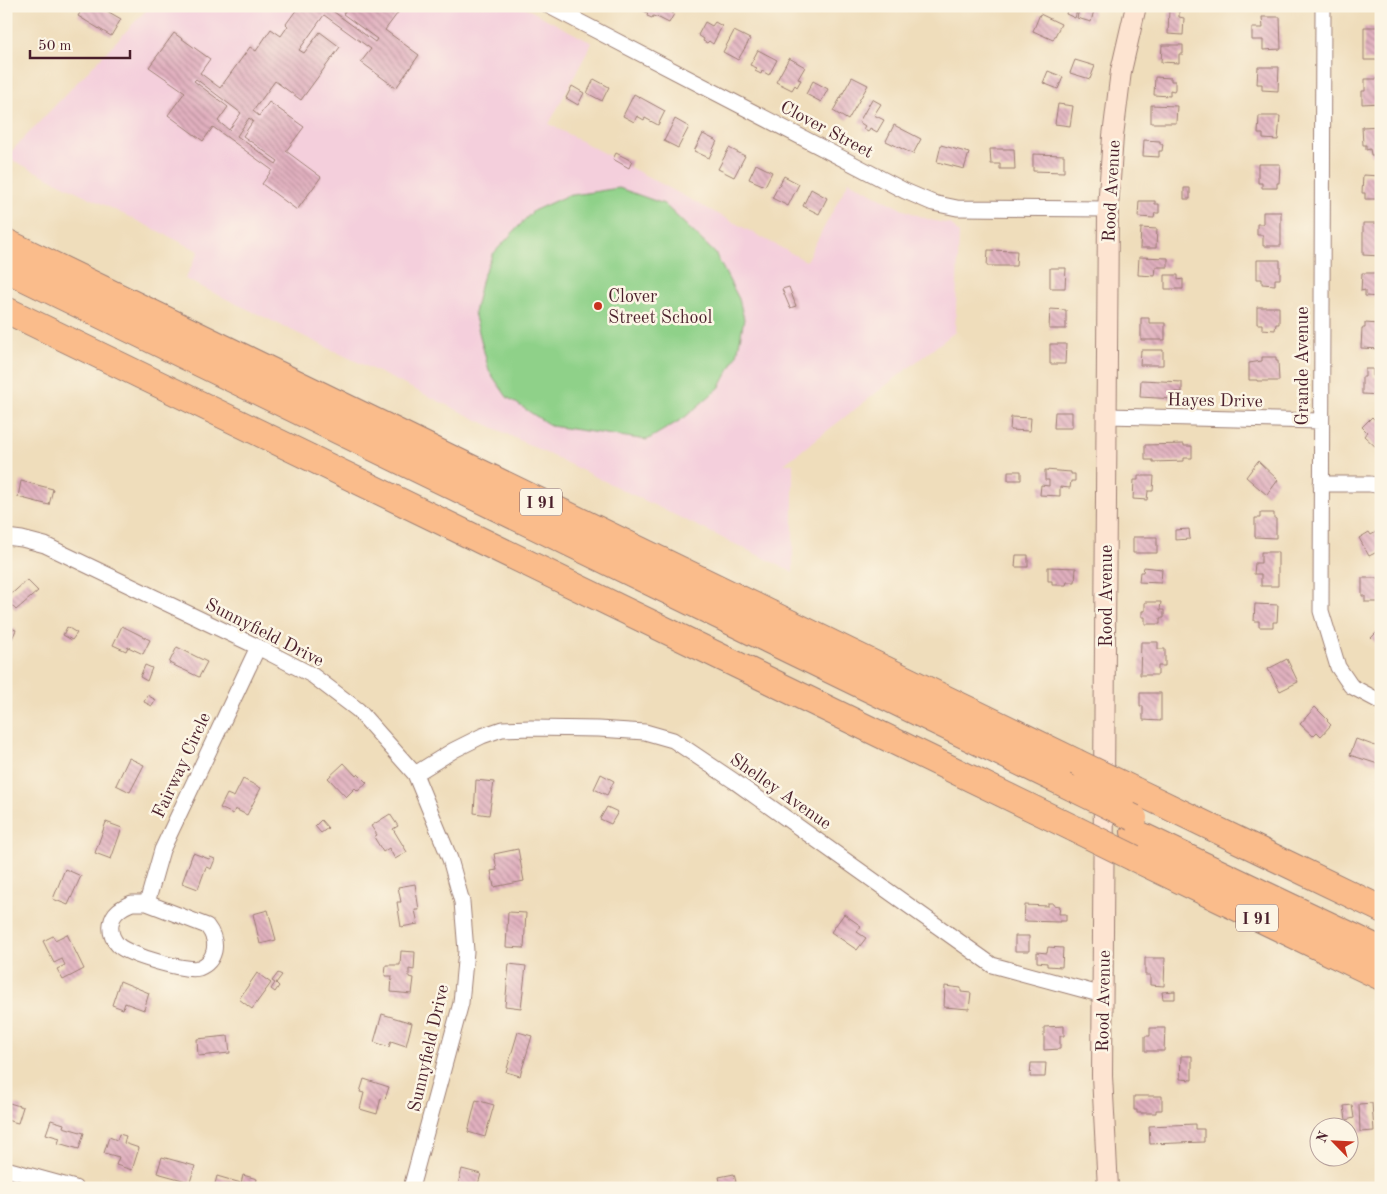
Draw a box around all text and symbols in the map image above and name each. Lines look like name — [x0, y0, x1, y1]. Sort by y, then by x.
scale bar — [30, 28, 130, 60]
text: 50 m — [38, 39, 72, 54]
street label: Clover Street — [777, 98, 876, 162]
street label: Rood Avenue — [1100, 139, 1124, 243]
place label: Clover Street School — [608, 288, 712, 327]
marker: Clover Street School — [592, 300, 604, 312]
street label: Grande Avenue — [1294, 307, 1312, 425]
street label: Hayes Drive — [1167, 391, 1263, 411]
road number: I 91 — [520, 488, 562, 516]
street label: Rood Avenue — [1098, 545, 1116, 647]
street label: Sunnyfield Drive — [202, 595, 327, 670]
street label: Fairway Circle — [150, 710, 214, 821]
street label: Shelley Avenue — [727, 750, 834, 833]
road number: I 91 — [1236, 904, 1278, 931]
street label: Rood Avenue — [1094, 950, 1114, 1052]
street label: Sunnyfield Drive — [406, 983, 452, 1114]
north arrow — [1310, 1116, 1360, 1166]
text: N — [1314, 1129, 1332, 1145]

